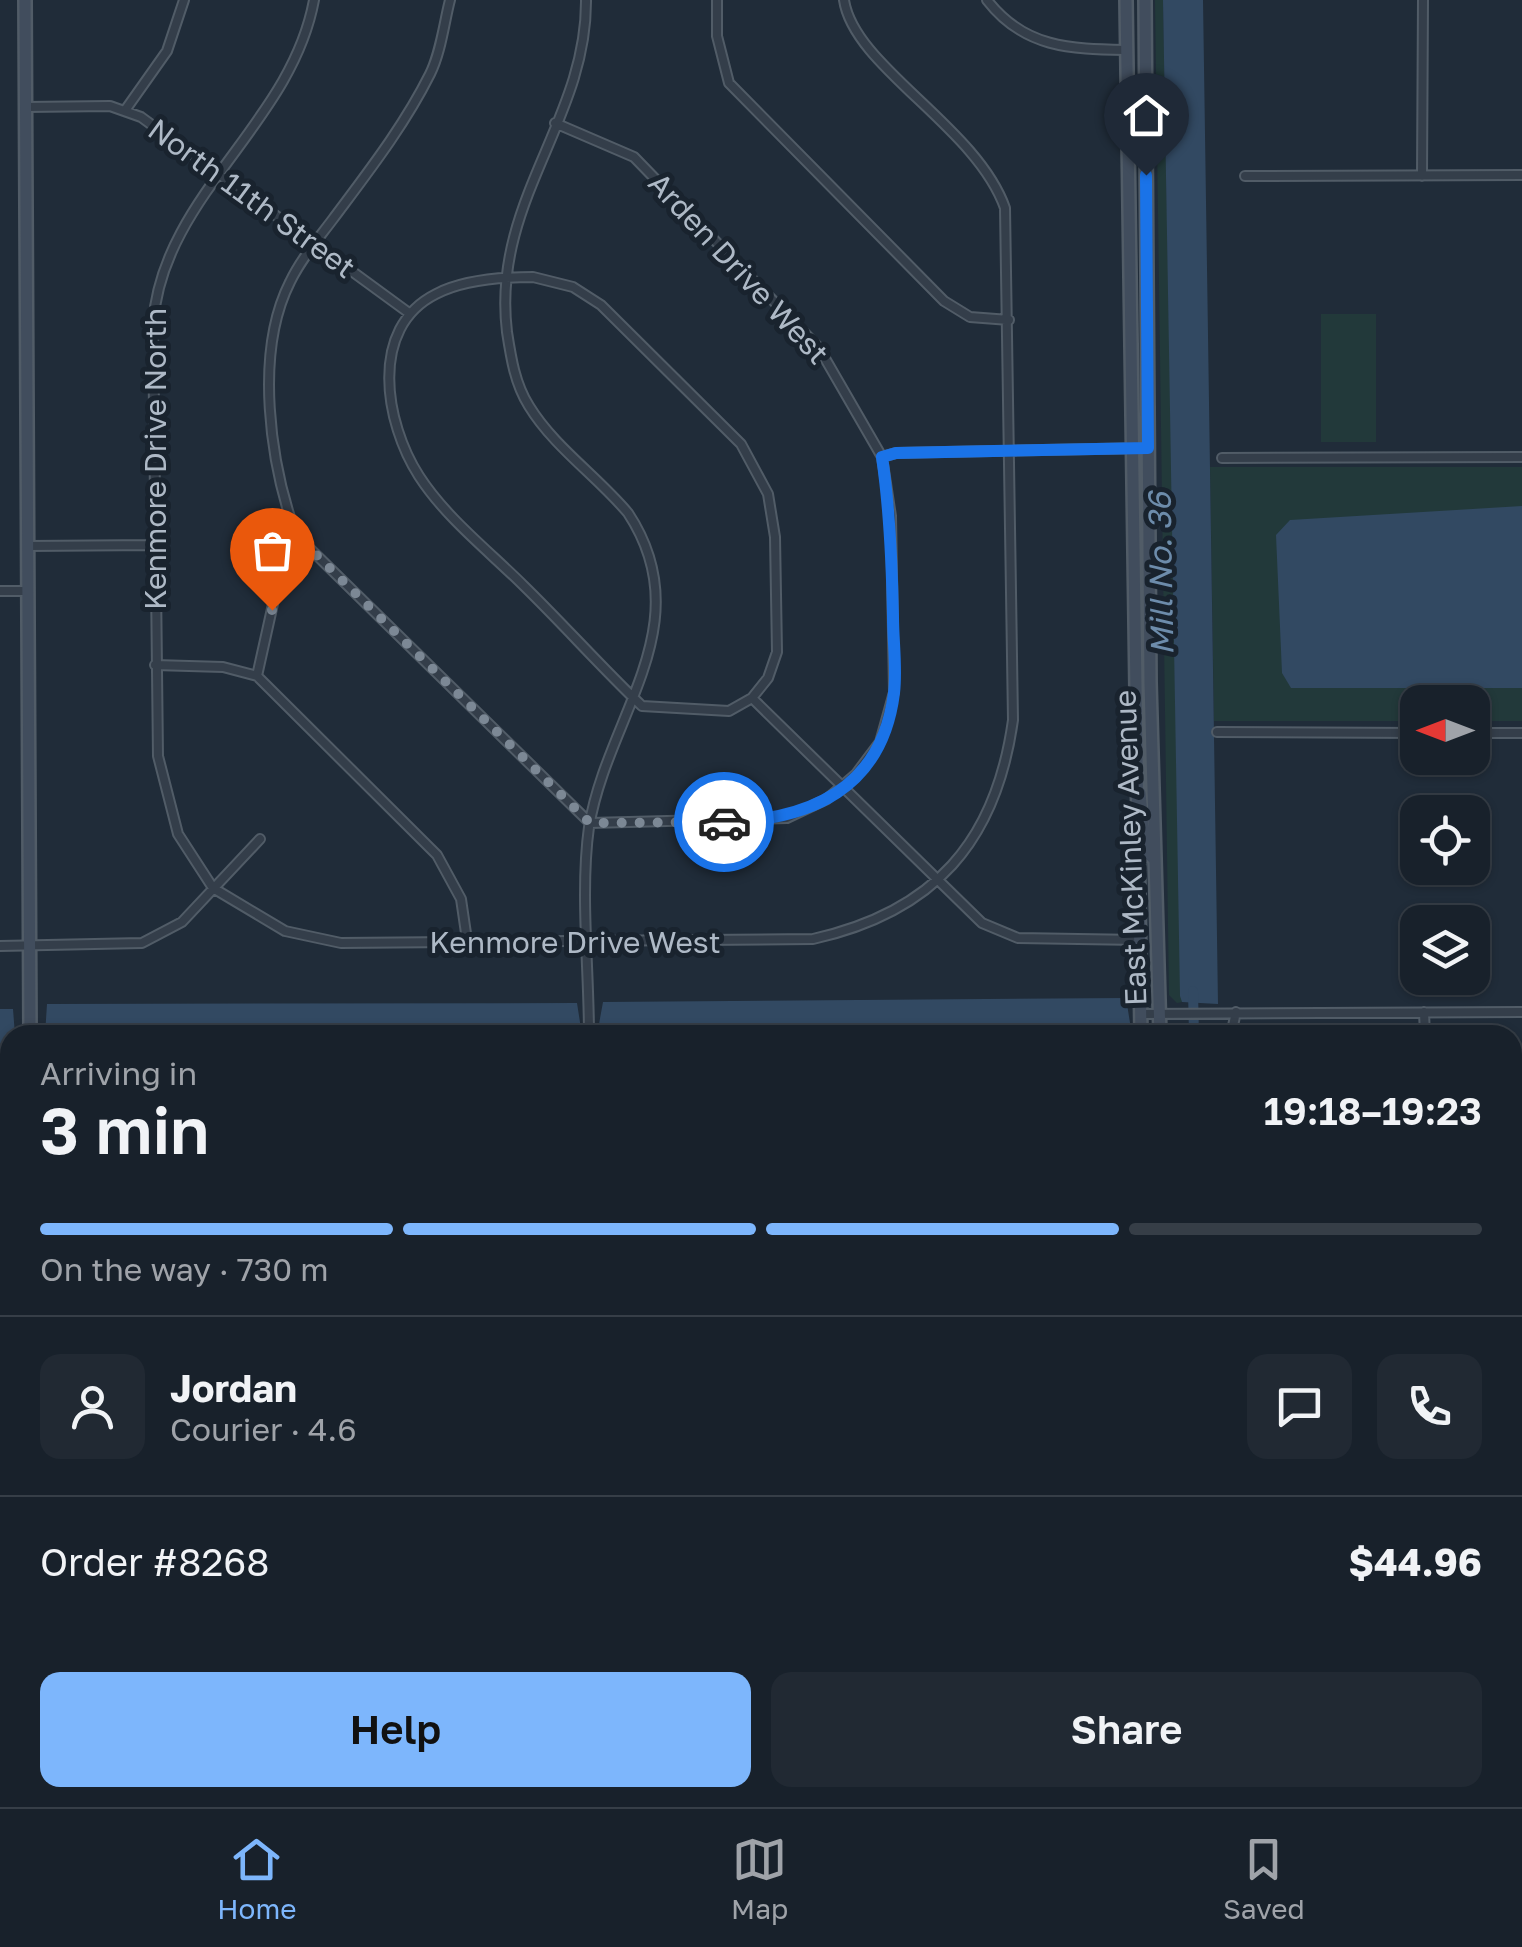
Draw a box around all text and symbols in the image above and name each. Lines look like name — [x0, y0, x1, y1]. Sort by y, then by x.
pin — [1104, 73, 1189, 176]
icon: home — [1119, 88, 1174, 143]
street label: North 11th Street — [142, 111, 362, 285]
street label: Arden Drive West — [641, 165, 837, 371]
street label: Kenmore Drive North — [137, 308, 173, 610]
water label: Mill No. 36 — [1140, 489, 1180, 656]
pin — [230, 508, 315, 611]
icon: bag — [245, 523, 300, 578]
north arrow — [1400, 685, 1490, 775]
map controls — [1400, 685, 1490, 995]
street label: East McKinley Avenue — [1106, 689, 1154, 1007]
courier — [674, 772, 774, 872]
icon: car — [697, 795, 752, 850]
button: locate — [1400, 795, 1490, 885]
button: layers — [1400, 905, 1490, 995]
street label: Kenmore Drive West — [429, 924, 721, 960]
text: Arriving in — [40, 1054, 197, 1092]
text: 19:18–19:23 — [1264, 1088, 1482, 1133]
text: 3 min — [40, 1090, 209, 1168]
text: On the way · 730 m — [40, 1250, 328, 1288]
button: person — [40, 1354, 145, 1459]
button: chat — [1247, 1354, 1352, 1459]
button: phone — [1377, 1354, 1482, 1459]
text: Jordan — [170, 1365, 297, 1410]
text: Courier · 4.6 — [170, 1410, 357, 1448]
text: Order #8268 — [40, 1539, 270, 1584]
text: $44.96 — [1349, 1539, 1482, 1584]
button: Help — [40, 1672, 751, 1787]
button: Share — [771, 1672, 1482, 1787]
tab: Home — [217, 1832, 296, 1925]
tab: Map — [731, 1832, 788, 1925]
tab: Saved — [1223, 1832, 1305, 1925]

